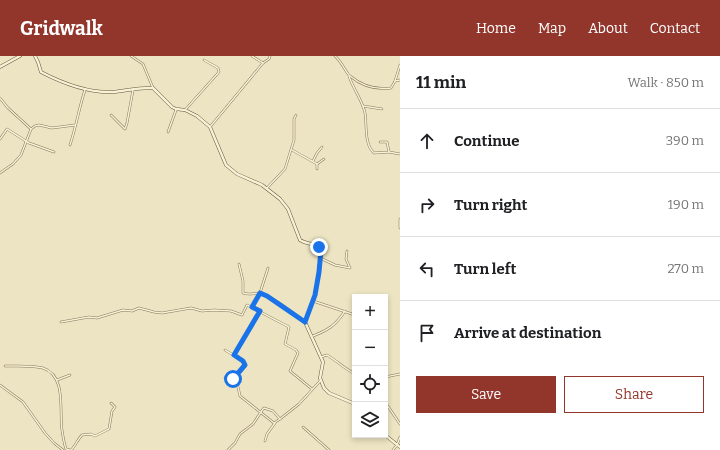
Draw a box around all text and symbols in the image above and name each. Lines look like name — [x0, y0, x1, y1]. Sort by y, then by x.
text: Gridwalk — [20, 17, 103, 40]
text: Home — [476, 20, 516, 37]
text: Map — [538, 20, 566, 37]
text: About — [588, 20, 628, 37]
text: Contact — [650, 20, 700, 37]
text: 11 min — [416, 72, 466, 93]
text: Walk · 850 m — [628, 75, 704, 90]
icon: ahead — [416, 130, 438, 152]
text: Continue — [454, 132, 520, 150]
text: 390 m — [666, 133, 704, 148]
icon: right — [416, 194, 438, 216]
text: Turn right — [454, 196, 527, 214]
text: 190 m — [668, 197, 704, 212]
route end — [310, 238, 328, 256]
icon: left — [416, 258, 438, 280]
text: Turn left — [454, 260, 516, 278]
text: 270 m — [667, 261, 704, 276]
map controls — [352, 294, 388, 438]
button: + — [352, 294, 388, 330]
icon: arrive — [416, 322, 438, 344]
text: Arrive at destination — [454, 324, 601, 342]
button: − — [352, 330, 388, 366]
button: locate — [352, 366, 388, 402]
route start — [224, 370, 242, 388]
button: Save — [416, 376, 556, 413]
button: Share — [564, 376, 704, 413]
button: layers — [352, 402, 388, 438]

